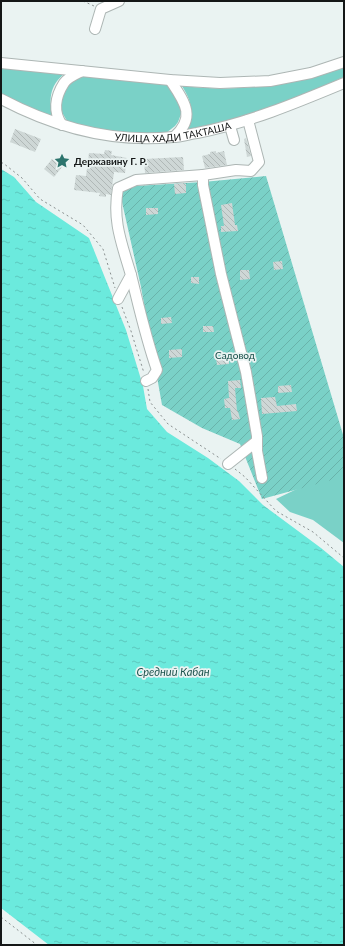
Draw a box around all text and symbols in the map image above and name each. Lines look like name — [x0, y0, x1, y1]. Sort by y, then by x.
street label: УЛИЦА ХАДИ ТАКТАША — [114, 119, 233, 144]
place icon: Державину Г. Р. — [53, 152, 71, 170]
place label: Державину Г. Р. — [74, 155, 147, 167]
park label: Садовод — [215, 349, 255, 361]
water label: Средний Кабан — [136, 665, 210, 678]

